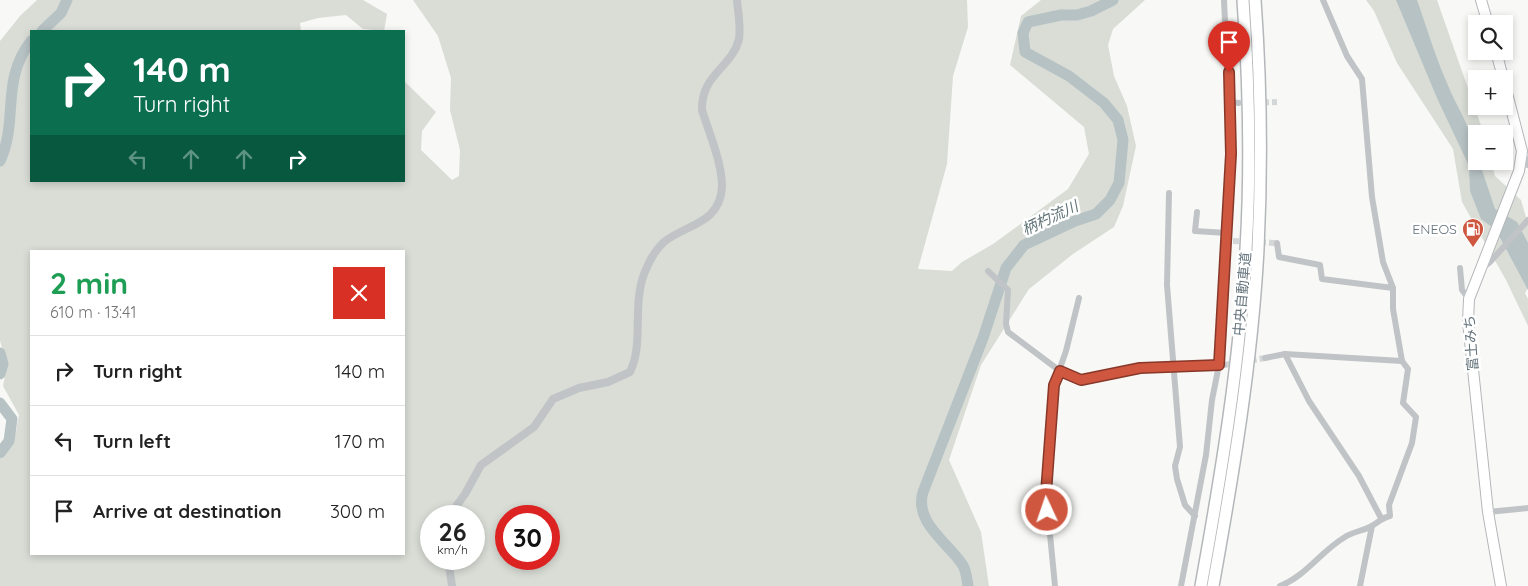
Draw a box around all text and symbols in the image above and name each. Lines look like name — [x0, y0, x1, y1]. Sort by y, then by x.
map controls — [1468, 15, 1513, 170]
button: search — [1468, 15, 1513, 60]
pin — [1208, 21, 1250, 72]
icon: arrive — [1215, 28, 1243, 56]
text: 140 m — [133, 47, 231, 91]
icon: right — [50, 50, 115, 115]
button: + — [1468, 70, 1513, 115]
text: Turn right — [133, 90, 230, 118]
button: − — [1468, 125, 1513, 170]
icon: left — [124, 145, 152, 173]
icon: ahead — [177, 145, 205, 173]
icon: ahead — [230, 145, 258, 173]
icon: right — [283, 145, 311, 173]
water label: 柄杓流川 — [1019, 195, 1083, 239]
fuel station icon: ENEOS — [1461, 217, 1485, 248]
place label: ENEOS — [1412, 220, 1457, 238]
street label: 中央自動車道 — [1229, 251, 1255, 337]
text: 2 min — [50, 264, 128, 302]
button: close — [333, 267, 385, 319]
text: 610 m · 13:41 — [50, 302, 136, 322]
street label: 富士みち — [1460, 314, 1482, 372]
icon: right — [50, 357, 78, 385]
text: Turn right — [93, 359, 182, 383]
text: 140 m — [334, 359, 385, 383]
icon: left — [50, 427, 78, 455]
text: Turn left — [93, 429, 171, 453]
text: 170 m — [334, 429, 385, 453]
position arrow — [1020, 483, 1072, 535]
icon: arrive — [50, 497, 78, 525]
text: Arrive at destination — [93, 499, 282, 523]
text: 300 m — [330, 499, 385, 523]
speed limit sign: 30 — [495, 505, 560, 570]
text: 26 — [438, 516, 467, 547]
text: km/h — [437, 542, 468, 557]

